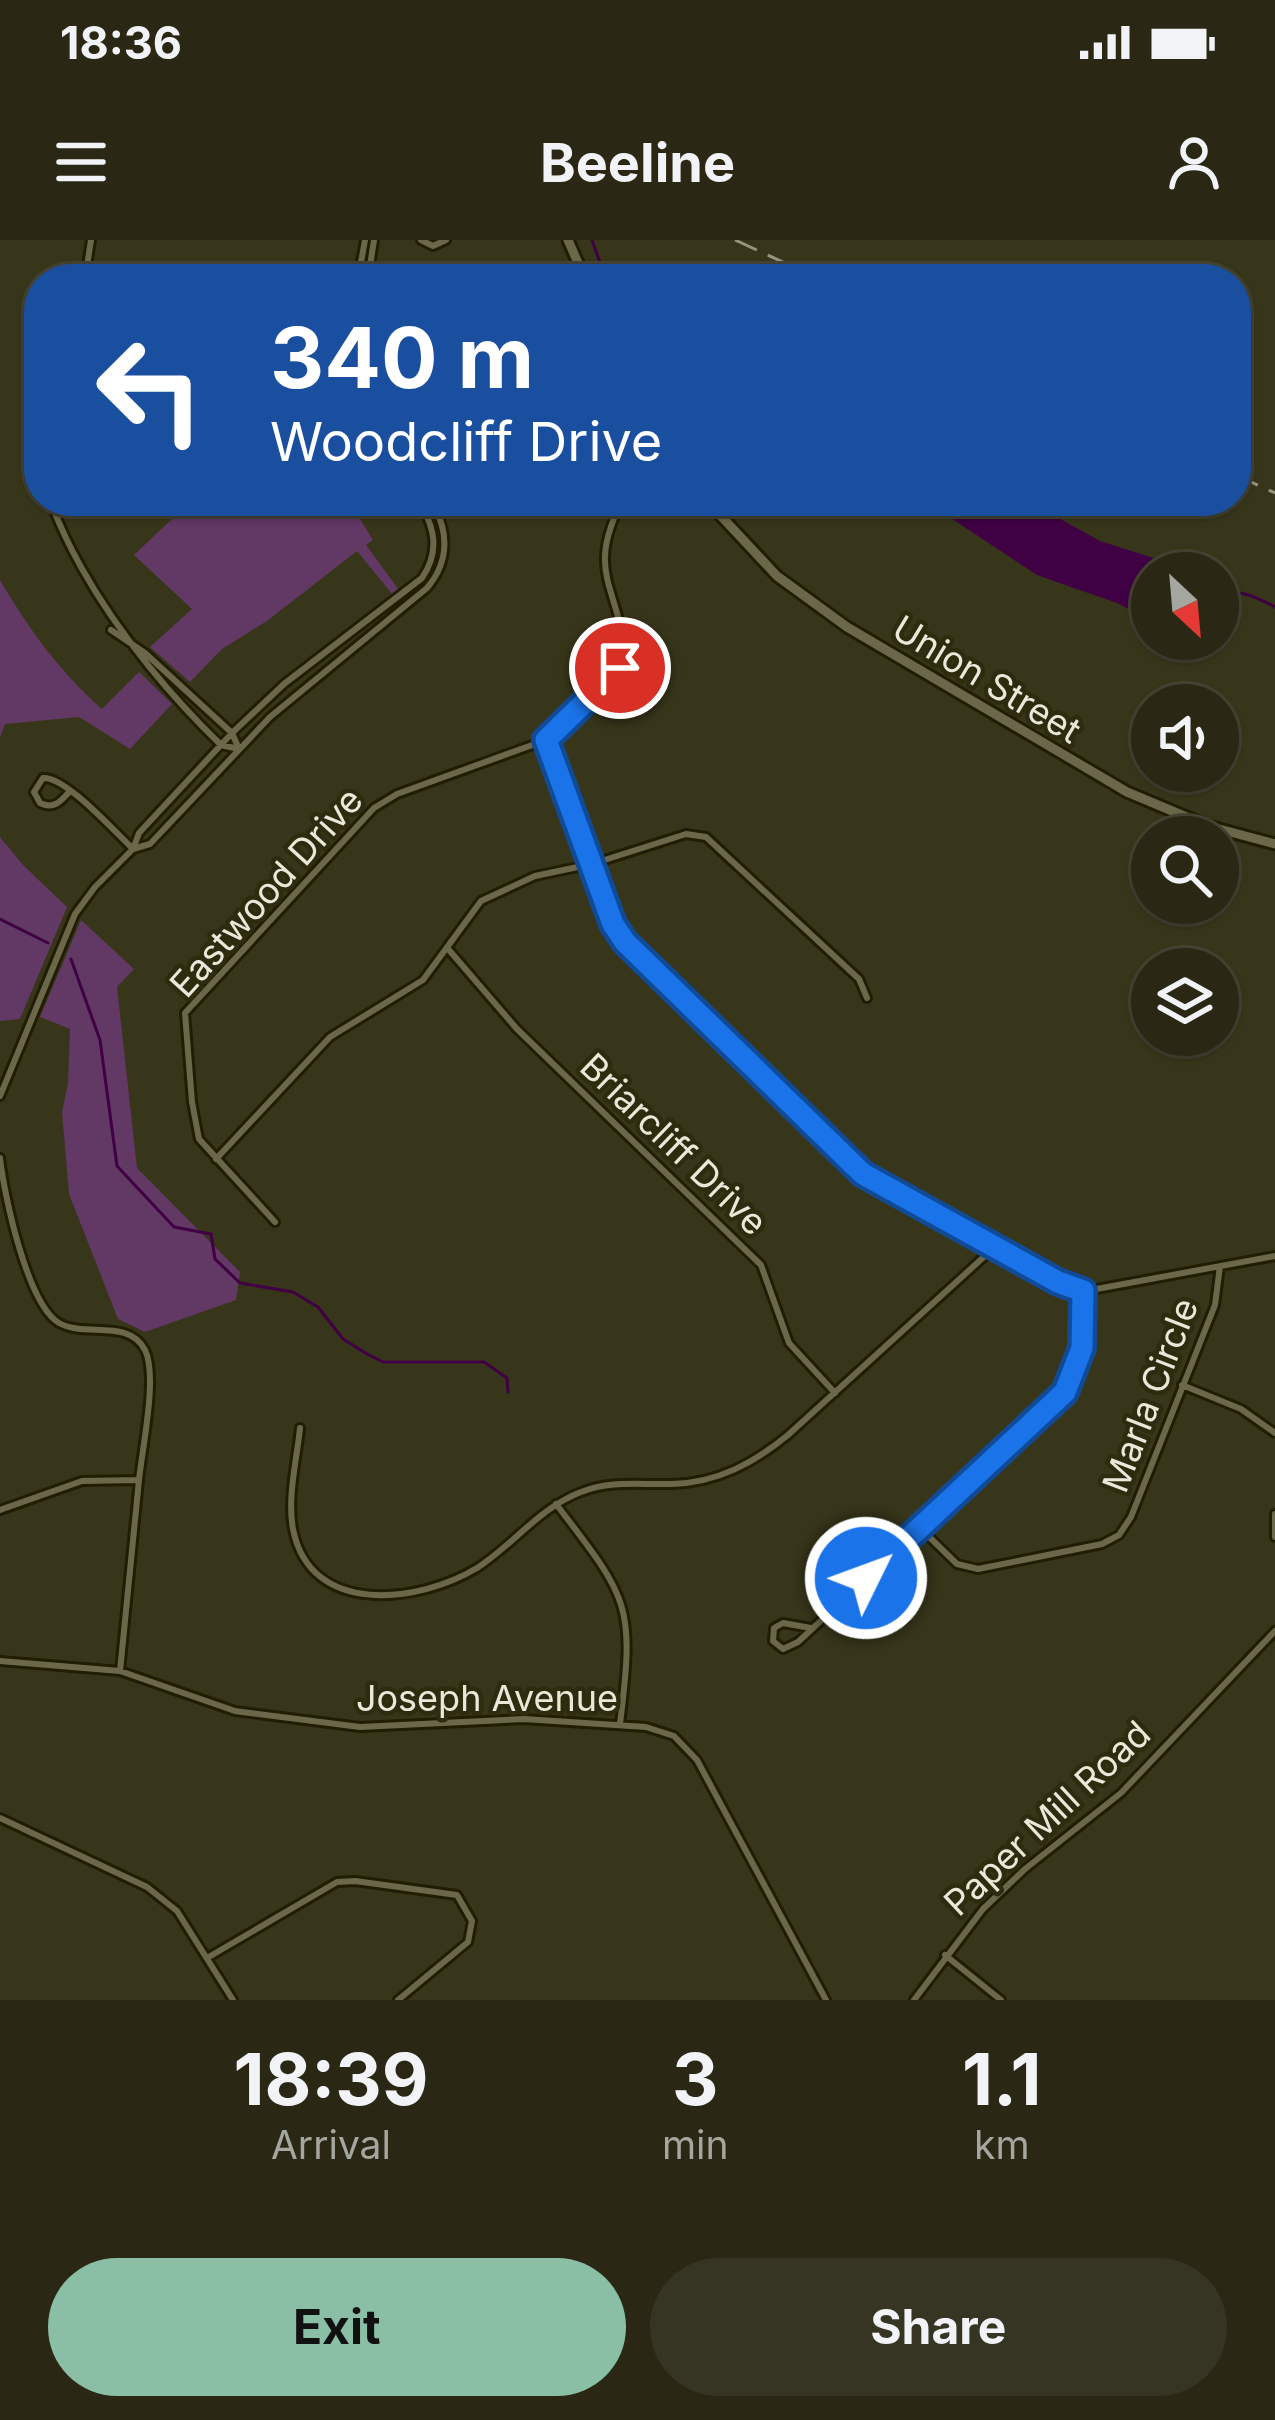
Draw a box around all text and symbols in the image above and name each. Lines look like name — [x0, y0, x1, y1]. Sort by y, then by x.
text: 18:36 — [60, 15, 182, 70]
icon: menu — [48, 129, 114, 195]
icon: person — [1161, 129, 1227, 195]
text: Beeline — [540, 130, 735, 195]
text: 340 m — [270, 307, 534, 408]
icon: left — [72, 312, 228, 468]
text: Woodcliff Drive — [270, 409, 662, 474]
north arrow — [1131, 552, 1239, 660]
map controls — [1131, 552, 1239, 1056]
street label: Union Street — [885, 606, 1089, 752]
pin — [569, 617, 671, 719]
icon: arrive — [587, 635, 653, 701]
button: sound — [1131, 684, 1239, 792]
street label: Eastwood Drive — [160, 778, 372, 1006]
button: search — [1131, 816, 1239, 924]
button: layers — [1131, 948, 1239, 1056]
street label: Briarcliff Drive — [572, 1044, 776, 1244]
street label: Marla Circle — [1093, 1292, 1207, 1498]
position arrow — [803, 1515, 929, 1641]
street label: Joseph Avenue — [356, 1676, 618, 1720]
street label: Paper Mill Road — [935, 1711, 1159, 1925]
text: 18:39 — [233, 2035, 429, 2122]
text: 3 — [672, 2035, 719, 2122]
text: 1.1 — [962, 2035, 1042, 2122]
text: Arrival — [271, 2121, 391, 2168]
text: min — [662, 2121, 729, 2168]
text: km — [974, 2121, 1030, 2168]
button: Exit — [48, 2258, 626, 2396]
button: Share — [650, 2258, 1227, 2396]

